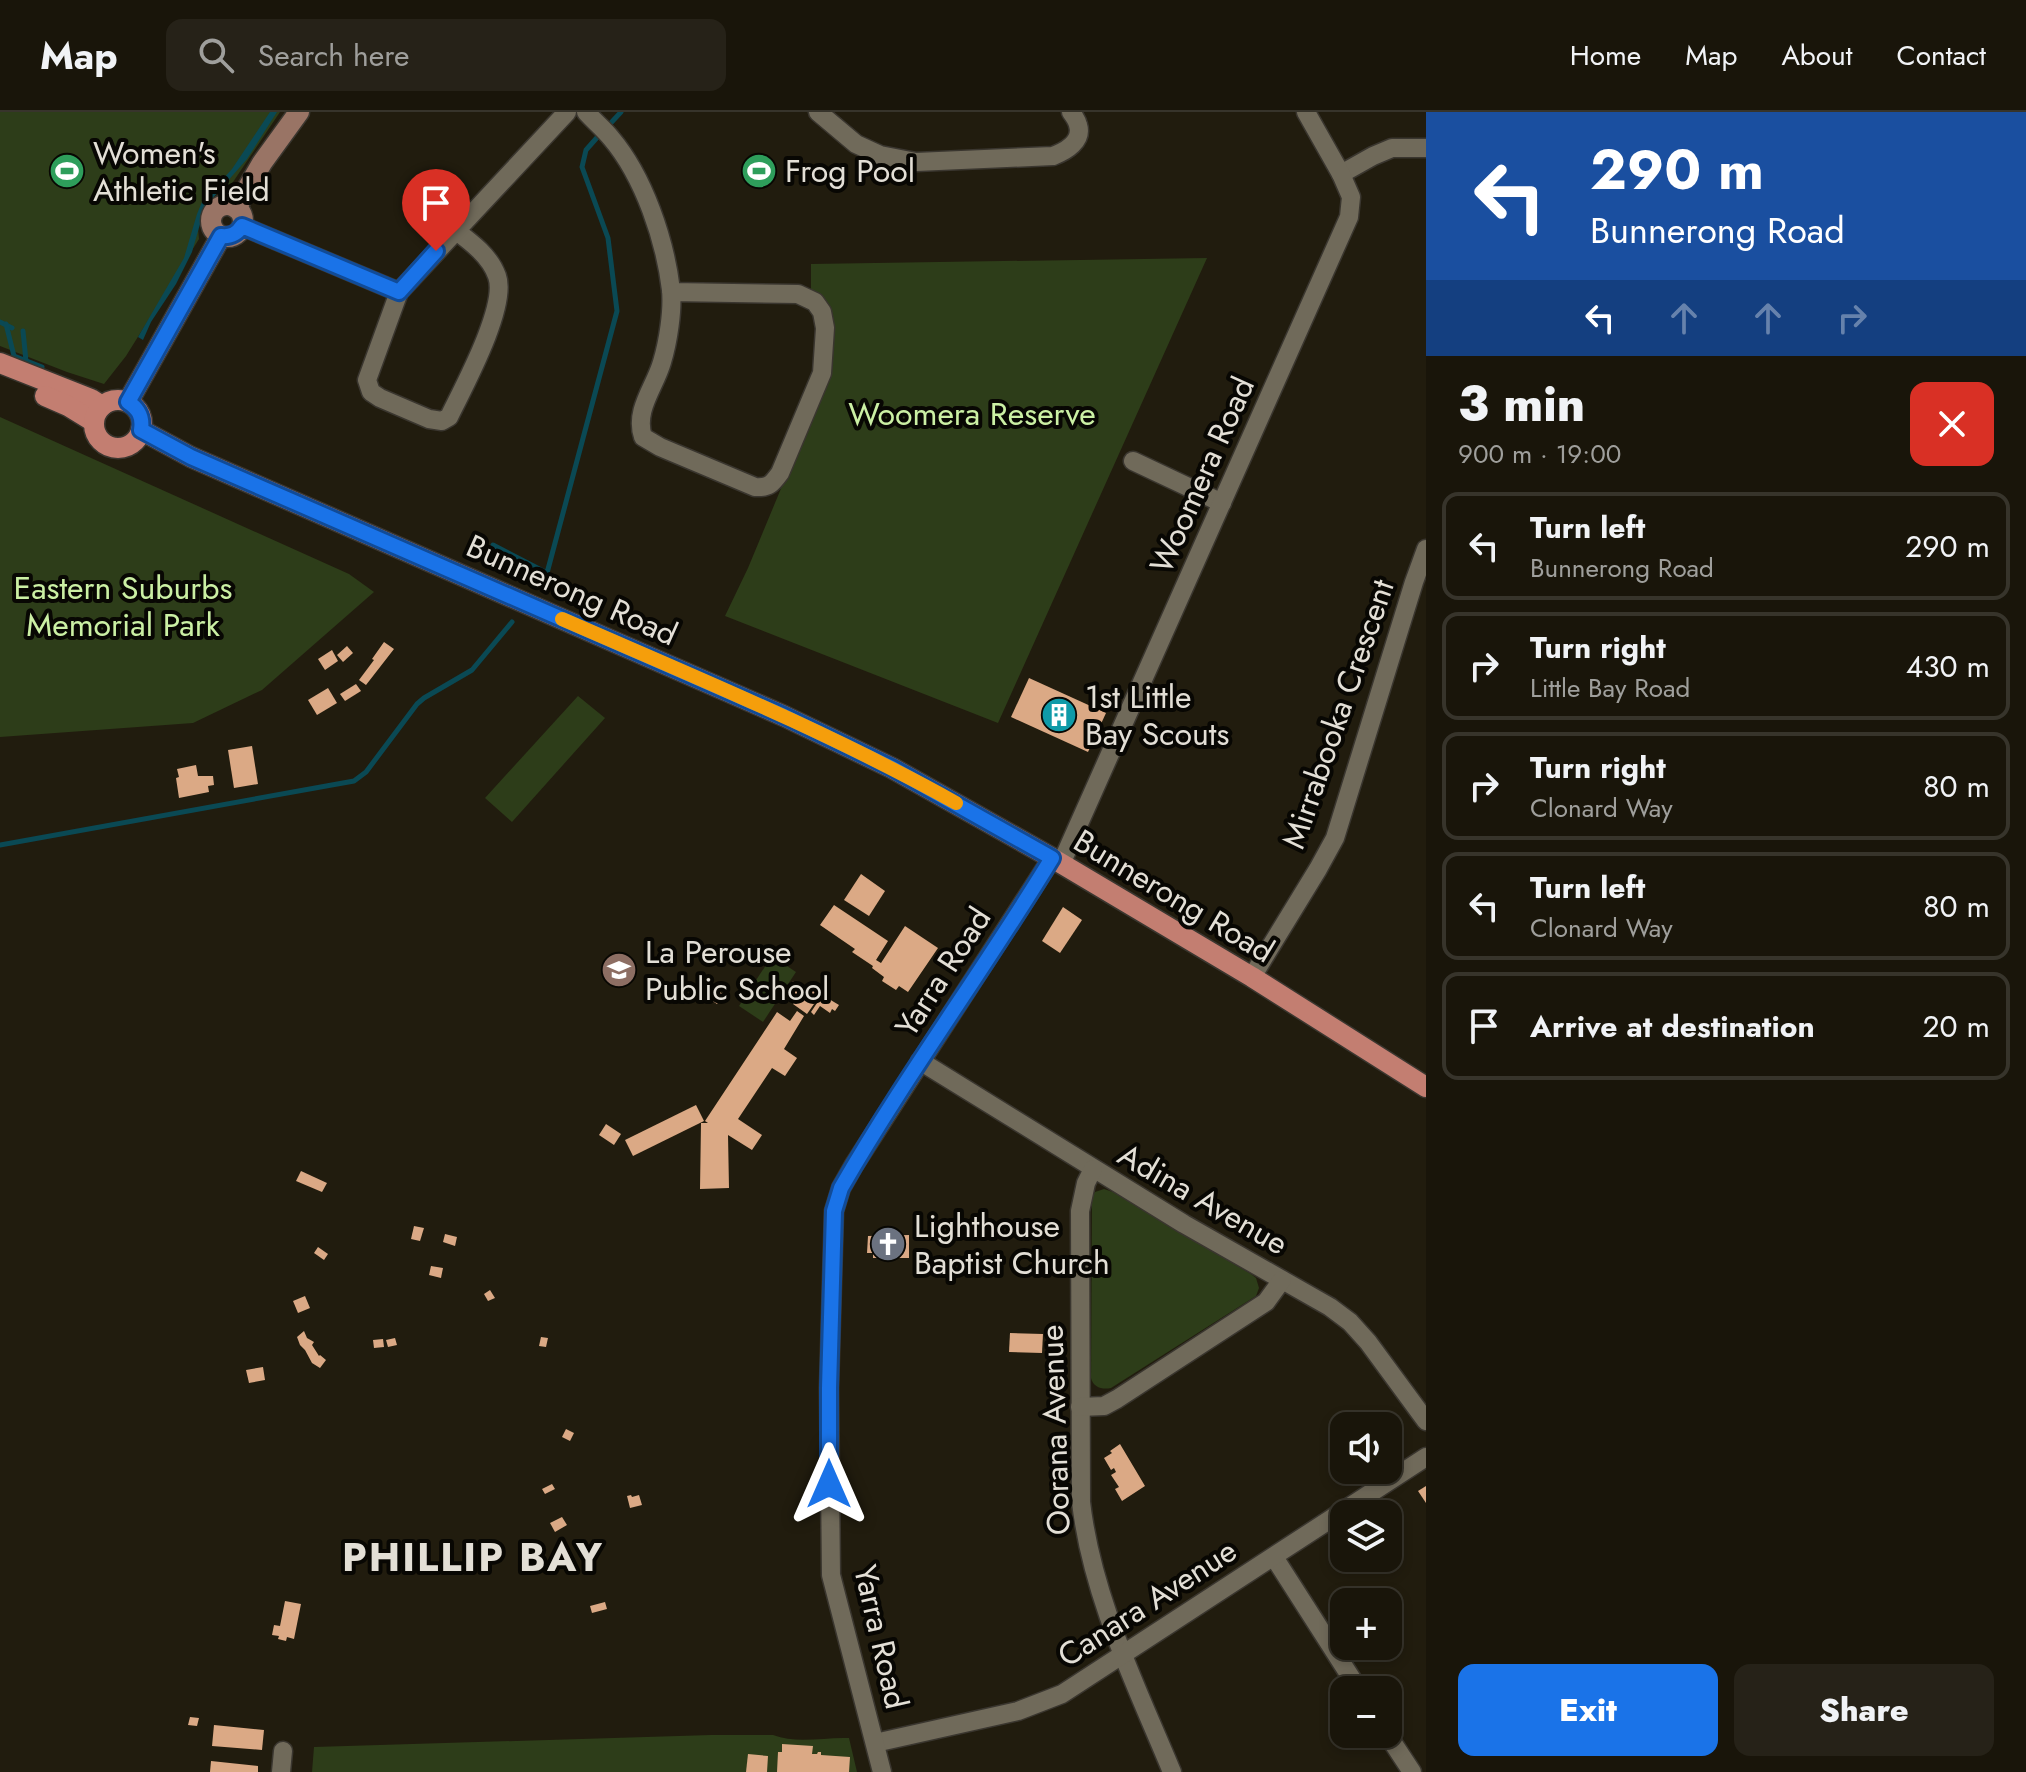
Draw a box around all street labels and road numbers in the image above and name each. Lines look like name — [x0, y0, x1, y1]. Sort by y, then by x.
street label: Woomera Road — [1138, 369, 1266, 581]
street label: Bunnerong Road — [459, 523, 685, 657]
street label: Mirrabooka Crescent — [1270, 573, 1406, 855]
street label: Bunnerong Road — [1065, 818, 1283, 974]
street label: Yarra Road — [884, 898, 1002, 1046]
street label: Adina Avenue — [1110, 1132, 1296, 1266]
street label: Oorana Avenue — [1028, 1324, 1082, 1536]
street label: Canara Avenue — [1048, 1528, 1246, 1678]
street label: Yarra Road — [842, 1561, 920, 1713]

